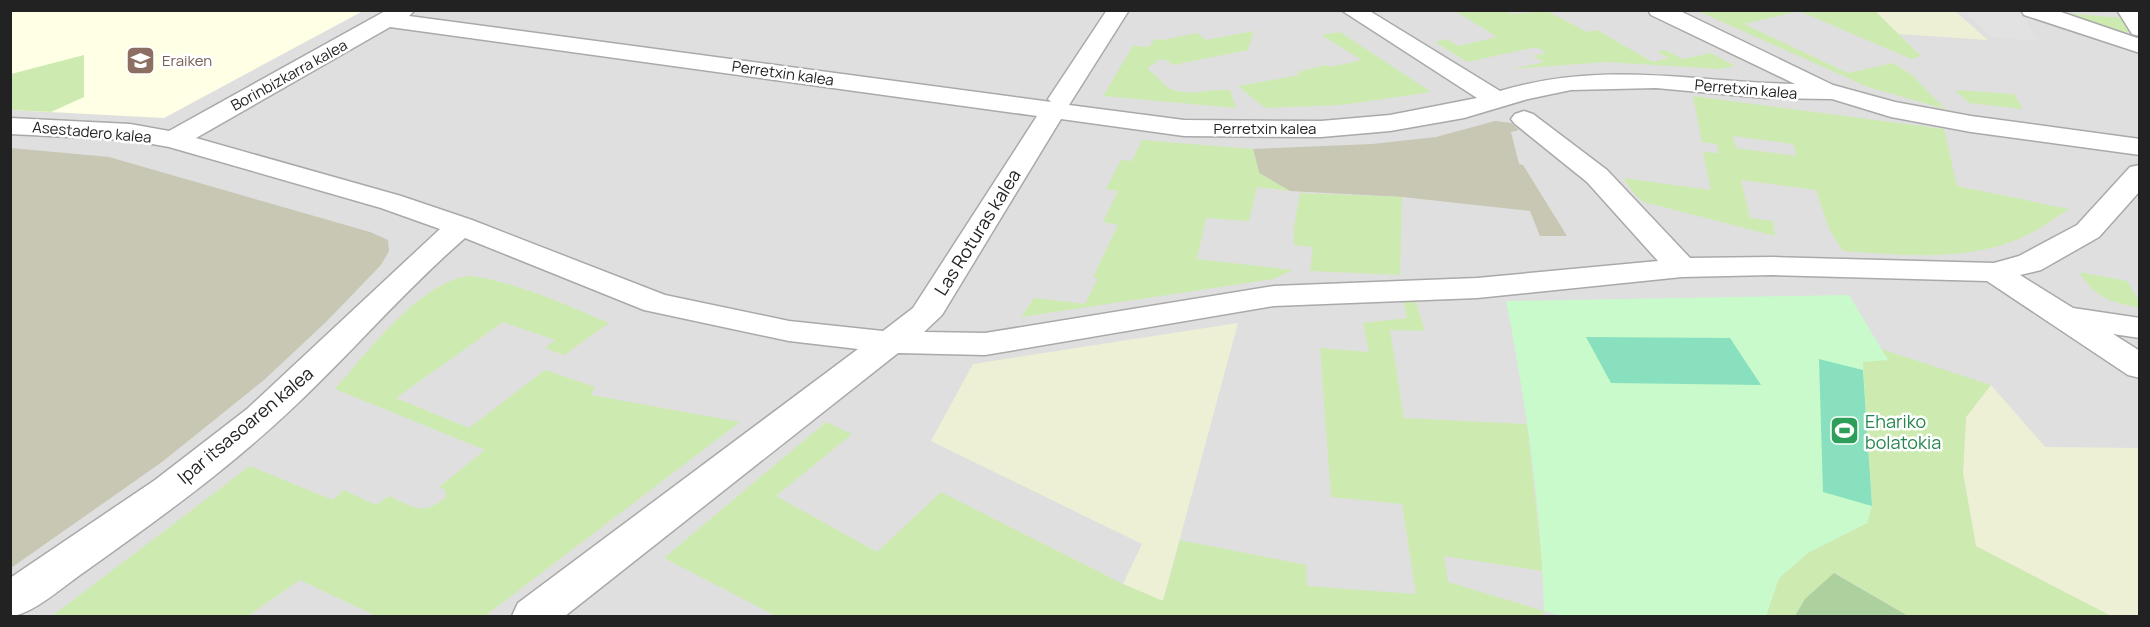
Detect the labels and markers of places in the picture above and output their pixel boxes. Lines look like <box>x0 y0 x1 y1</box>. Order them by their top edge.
school or university icon: Eraiken <box>125 44 157 76</box>
place label: Eraiken <box>162 50 212 71</box>
place label: Ehariko bolatokia <box>1865 409 1941 454</box>
sports icon: Ehariko bolatokia <box>1828 415 1860 447</box>

